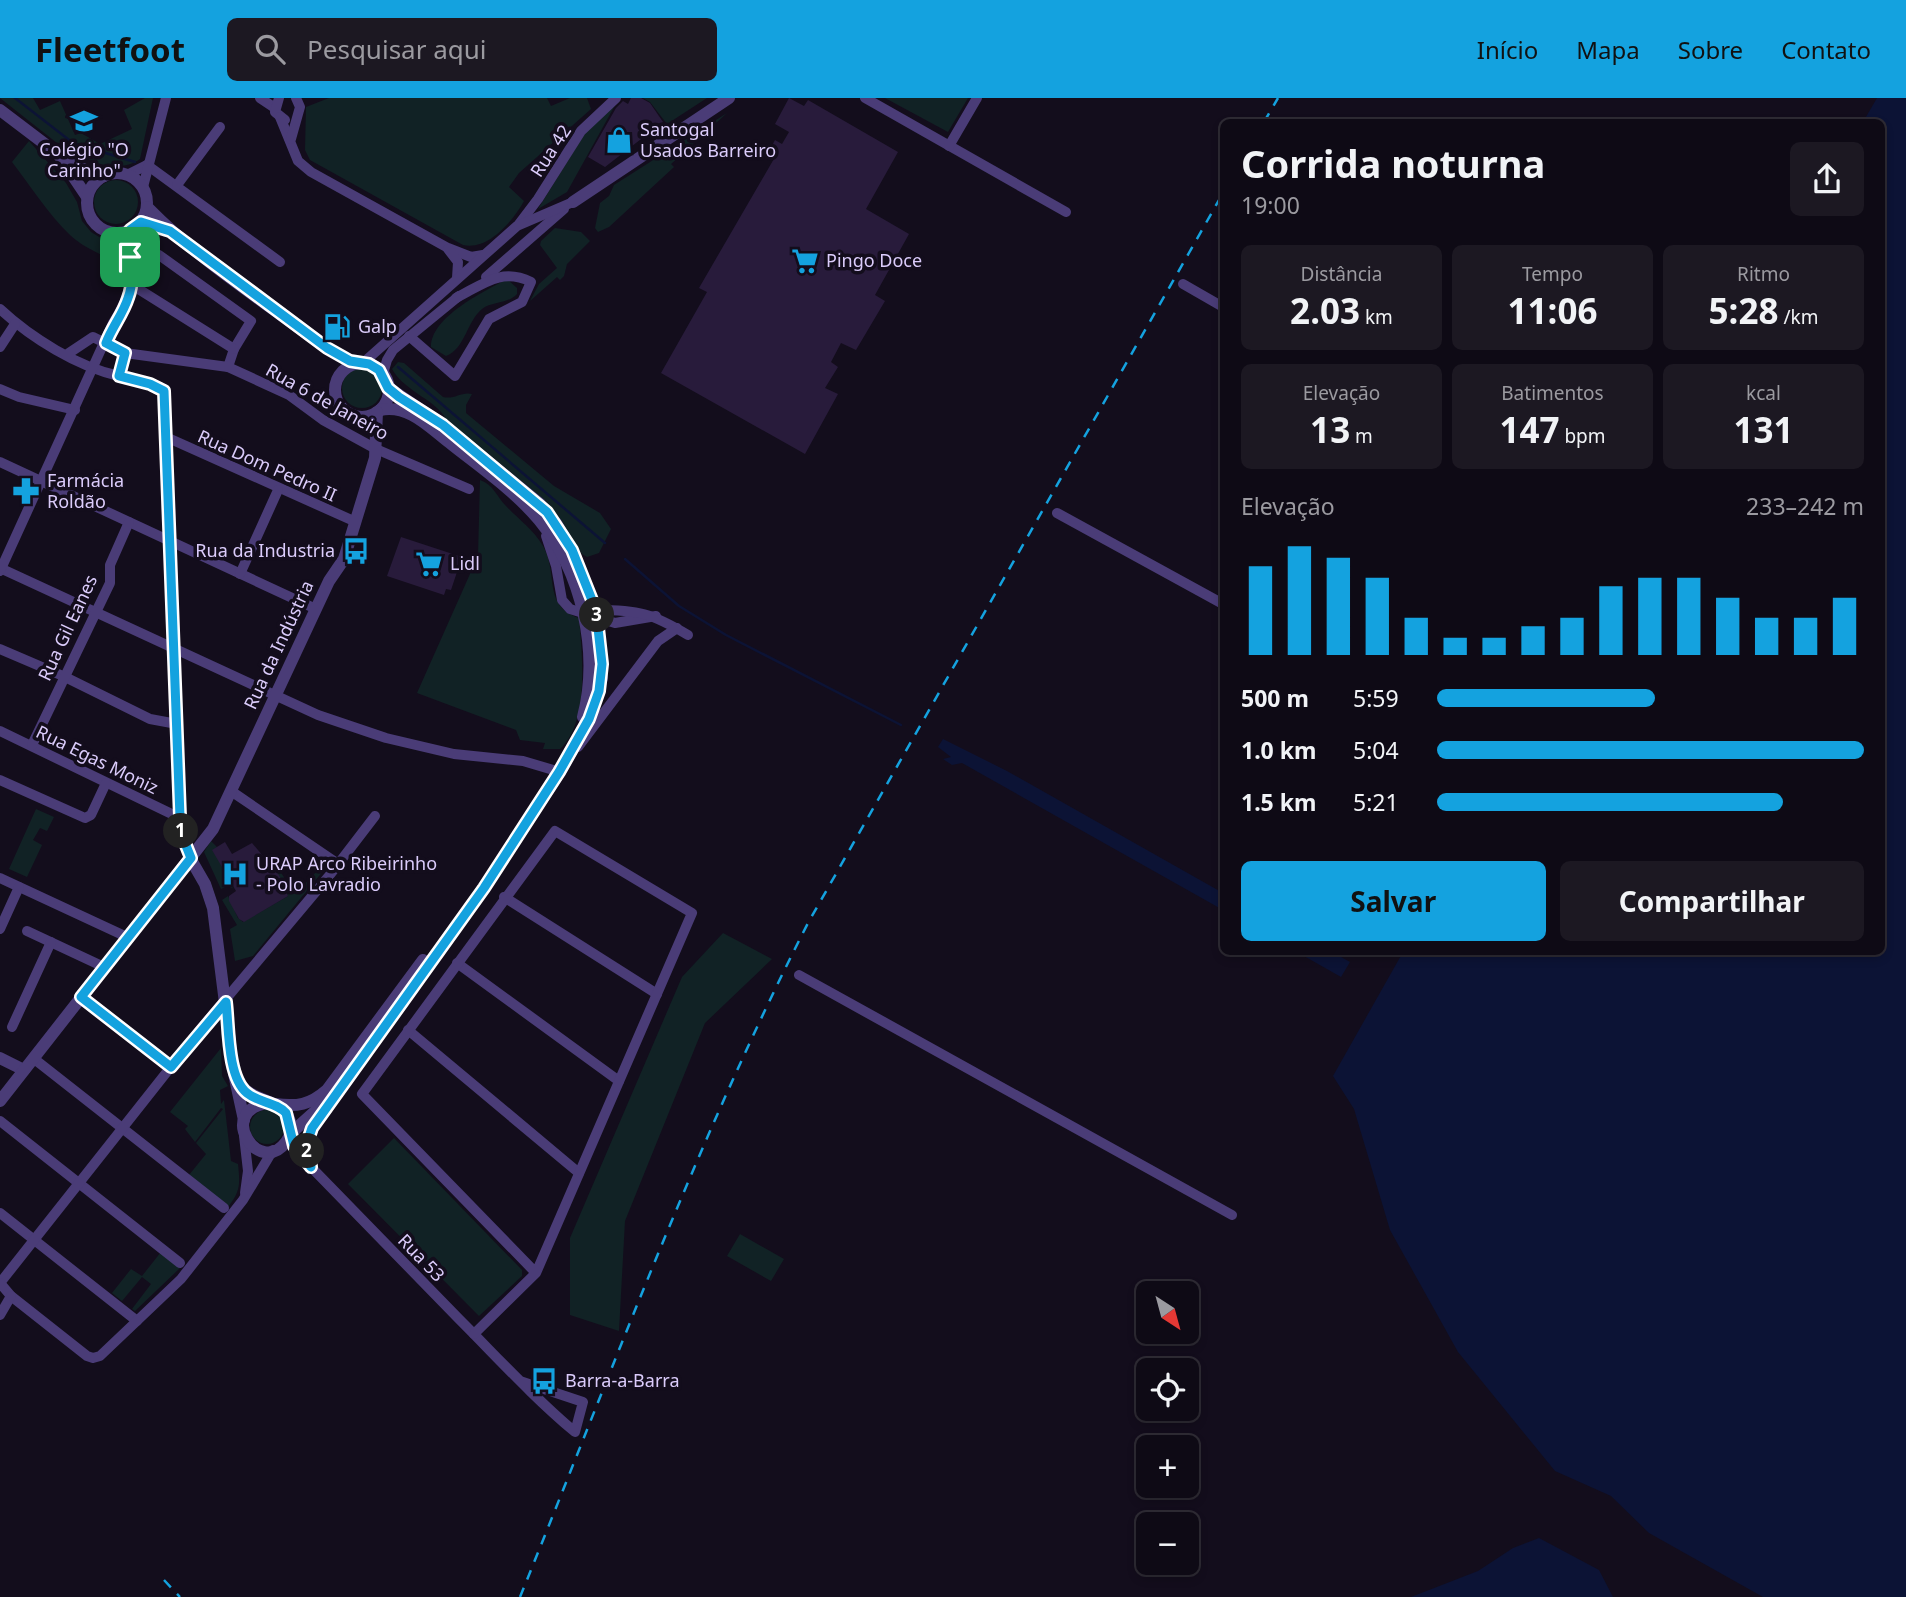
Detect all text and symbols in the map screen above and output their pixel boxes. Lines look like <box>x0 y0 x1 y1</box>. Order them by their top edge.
search box <box>227 18 717 81</box>
text: Fleetfoot <box>35 27 185 72</box>
icon: search <box>251 30 289 68</box>
text: Pesquisar aqui <box>307 31 487 67</box>
text: Início <box>1477 33 1538 66</box>
text: Mapa <box>1576 33 1640 66</box>
text: Sobre <box>1678 33 1743 66</box>
text: Contato <box>1781 33 1871 66</box>
school or university icon: Colégio "O Carinho" <box>69 106 99 136</box>
place label: Santogal Usados Barreiro <box>640 117 776 162</box>
street label: Rua 42 <box>524 120 576 181</box>
shop icon: Santogal Usados Barreiro <box>604 125 634 155</box>
place label: Colégio "O Carinho" <box>39 137 129 182</box>
text: Corrida noturna <box>1241 137 1545 189</box>
button: share <box>1790 142 1864 216</box>
text: 19:00 <box>1241 189 1300 221</box>
pin <box>100 227 160 287</box>
icon: arrive <box>111 238 149 276</box>
supermarket icon: Pingo Doce <box>790 246 820 276</box>
place label: Pingo Doce <box>826 248 922 272</box>
text: Distância <box>1301 261 1382 287</box>
text: Tempo <box>1522 261 1583 287</box>
text: Ritmo <box>1737 261 1790 287</box>
text: 2.03 <box>1290 287 1360 334</box>
text: 11:06 <box>1508 287 1597 334</box>
text: 5:28 <box>1709 287 1778 334</box>
text: km <box>1360 304 1393 330</box>
text: /km <box>1778 304 1818 330</box>
fuel station icon: Galp <box>322 312 352 342</box>
place label: Galp <box>358 314 397 338</box>
street label: Rua 6 de Janeiro <box>262 357 393 445</box>
text: Elevação <box>1303 380 1380 406</box>
text: Batimentos <box>1501 380 1604 406</box>
text: kcal <box>1746 380 1781 406</box>
text: 13 <box>1310 406 1350 453</box>
text: 147 <box>1499 406 1559 453</box>
text: 131 <box>1733 406 1794 453</box>
text: m <box>1350 423 1373 449</box>
text: bpm <box>1559 423 1606 449</box>
street label: Rua Dom Pedro II <box>194 424 341 506</box>
place label: Farmácia Roldão <box>47 468 124 513</box>
pharmacy icon: Farmácia Roldão <box>11 476 41 506</box>
text: Elevação <box>1241 490 1335 522</box>
text: 233–242 m <box>1746 490 1864 522</box>
bus stop icon: Rua da Industria <box>341 536 371 566</box>
place label: Rua da Industria <box>195 538 335 562</box>
supermarket icon: Lidl <box>414 549 444 579</box>
place label: Lidl <box>450 551 480 575</box>
street label: Rua Gil Eanes <box>32 571 102 684</box>
street label: Rua da Indústria <box>238 576 318 713</box>
pin: 3 <box>580 598 614 632</box>
text: 3 <box>591 601 602 627</box>
text: 500 m <box>1241 682 1309 714</box>
text: 5:59 <box>1353 682 1399 714</box>
street label: Rua Egas Moniz <box>32 719 162 799</box>
text: 1.0 km <box>1241 734 1316 766</box>
text: 5:04 <box>1353 734 1399 766</box>
text: 1.5 km <box>1241 786 1316 818</box>
text: 5:21 <box>1353 786 1399 818</box>
pin: 1 <box>164 814 198 848</box>
text: 1 <box>175 817 186 843</box>
place label: URAP Arco Ribeirinho - Polo Lavradio <box>256 851 437 896</box>
hospital icon: URAP Arco Ribeirinho - Polo Lavradio <box>220 859 250 889</box>
button: Salvar <box>1241 861 1546 941</box>
button: Compartilhar <box>1560 861 1864 941</box>
pin: 2 <box>290 1134 324 1168</box>
text: 2 <box>301 1137 312 1163</box>
street label: Rua 53 <box>393 1228 450 1286</box>
north arrow <box>1136 1281 1199 1344</box>
map controls <box>1136 1281 1199 1575</box>
button: locate <box>1136 1358 1199 1421</box>
bus stop icon: Barra-a-Barra <box>529 1366 559 1396</box>
place label: Barra-a-Barra <box>565 1368 680 1392</box>
button: + <box>1136 1435 1199 1498</box>
button: − <box>1136 1512 1199 1575</box>

